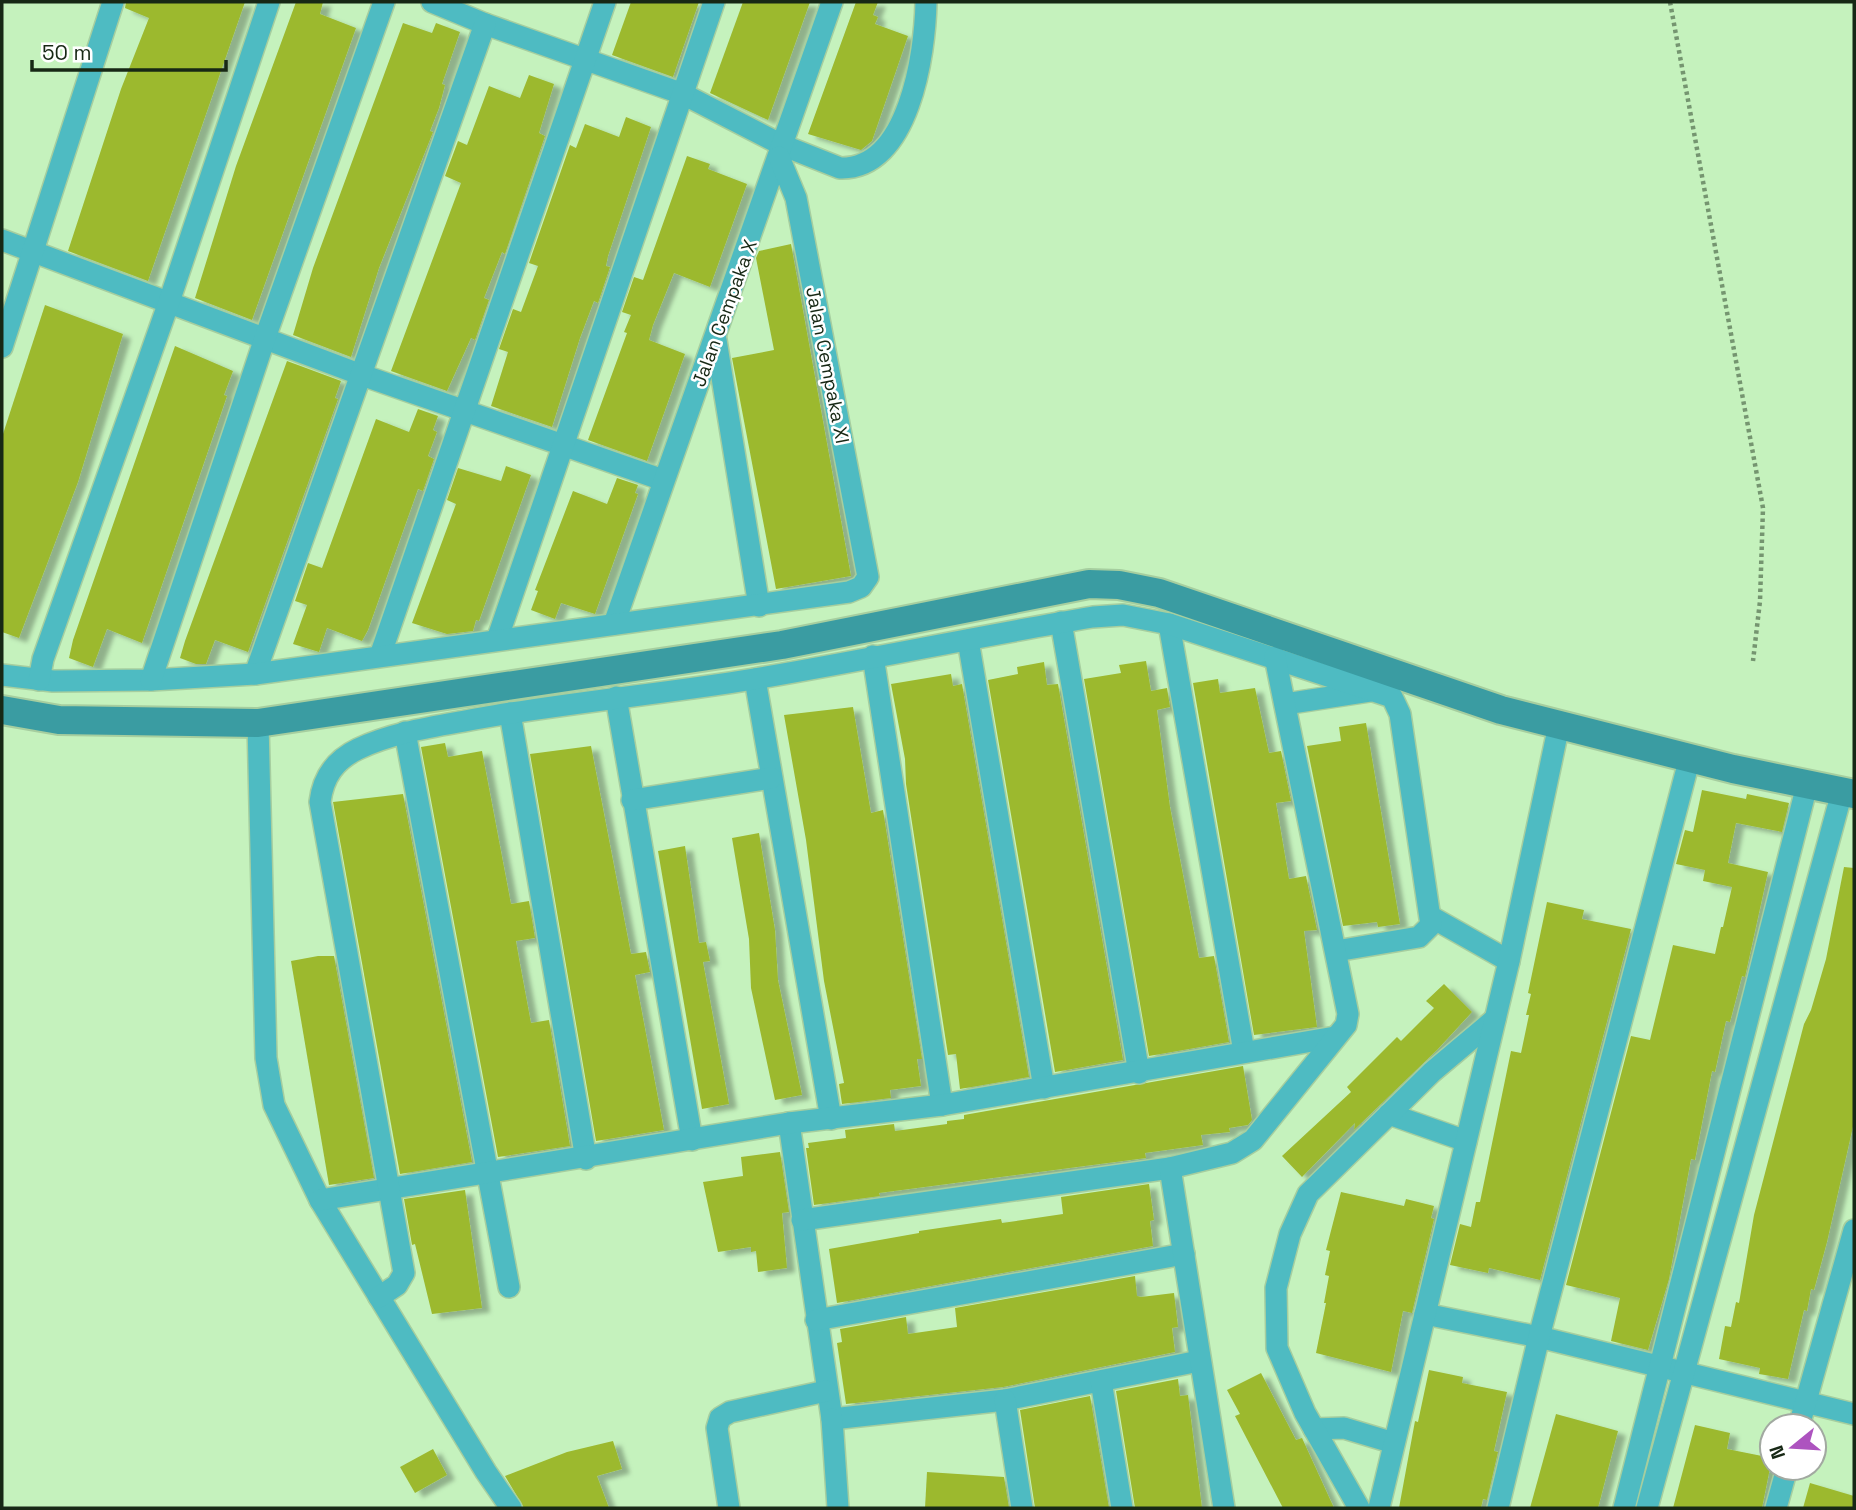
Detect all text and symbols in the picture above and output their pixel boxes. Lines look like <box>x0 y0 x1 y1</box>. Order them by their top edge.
scale bar <box>32 28 226 72</box>
text: 50 m <box>42 39 92 66</box>
street label: Jalan Cempaka X <box>686 236 763 390</box>
street label: Jalan Cempaka XI <box>800 284 855 446</box>
north arrow <box>1758 1412 1828 1482</box>
text: N <box>1763 1442 1791 1462</box>

